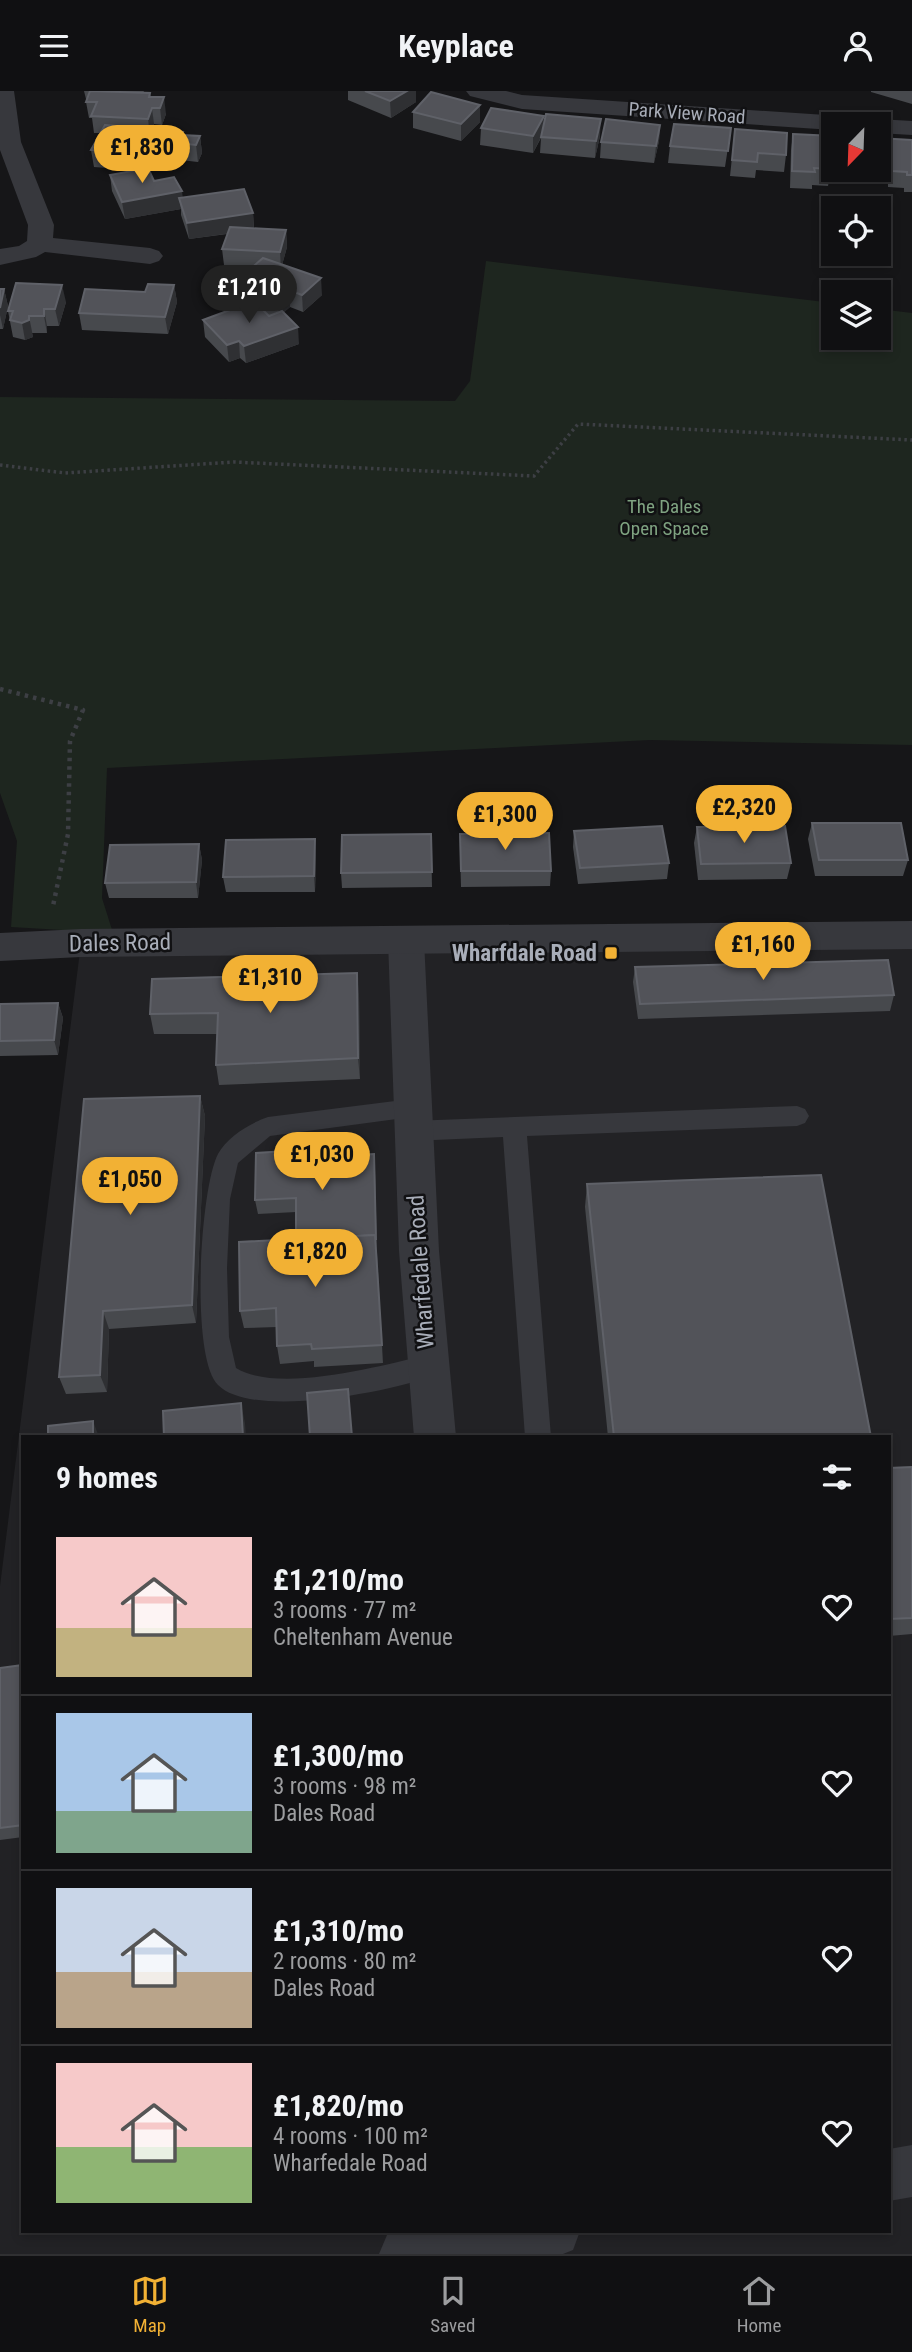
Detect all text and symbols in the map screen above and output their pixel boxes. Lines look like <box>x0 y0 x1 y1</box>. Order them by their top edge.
icon: menu <box>35 27 73 65</box>
text: Keyplace <box>398 27 514 65</box>
icon: person <box>839 27 877 65</box>
street label: Park View Road <box>628 97 746 129</box>
north arrow <box>821 112 891 182</box>
map controls <box>821 112 891 350</box>
pin: £1,830 <box>85 125 199 185</box>
text: £1,830 <box>110 134 174 161</box>
button: locate <box>821 196 891 266</box>
pin: £1,210 <box>192 265 306 325</box>
text: £1,210 <box>217 274 281 301</box>
button: layers <box>821 280 891 350</box>
park label: The Dales Open Space <box>619 495 709 540</box>
pin: £2,320 <box>687 785 801 845</box>
pin: £1,300 <box>448 793 562 852</box>
text: £2,320 <box>712 794 776 821</box>
text: £1,300 <box>473 801 537 828</box>
pin: £1,160 <box>706 923 820 982</box>
street label: Dales Road <box>69 929 171 957</box>
text: £1,160 <box>731 931 795 958</box>
place label: Wharfdale Road <box>452 940 597 967</box>
marker: Wharfdale Road <box>603 945 619 961</box>
pin: £1,310 <box>213 955 327 1015</box>
text: £1,310 <box>238 964 302 991</box>
pin: £1,030 <box>265 1133 379 1192</box>
text: £1,030 <box>290 1141 354 1168</box>
pin: £1,050 <box>73 1157 187 1217</box>
text: £1,050 <box>98 1166 162 1193</box>
street label: Wharfedale Road <box>402 1194 440 1350</box>
pin: £1,820 <box>258 1229 372 1289</box>
text: £1,820 <box>283 1238 347 1265</box>
icon: filters <box>818 1458 856 1496</box>
text: 9 homes <box>56 1460 158 1495</box>
text: £1,210/mo <box>273 1562 404 1597</box>
icon: home <box>112 1565 196 1649</box>
icon: heart <box>818 1588 856 1626</box>
text: 3 rooms · 77 m² <box>273 1597 416 1624</box>
text: Cheltenham Avenue <box>273 1624 453 1651</box>
text: £1,300/mo <box>273 1738 404 1773</box>
icon: home <box>112 1741 196 1825</box>
icon: heart <box>818 1764 856 1802</box>
text: 3 rooms · 98 m² <box>273 1773 416 1800</box>
text: Dales Road <box>273 1800 375 1827</box>
text: £1,310/mo <box>273 1913 404 1948</box>
icon: home <box>112 1916 196 2000</box>
icon: heart <box>818 1939 856 1977</box>
text: 2 rooms · 80 m² <box>273 1948 416 1975</box>
text: Dales Road <box>273 1975 375 2002</box>
text: £1,820/mo <box>273 2088 404 2123</box>
icon: home <box>112 2091 196 2175</box>
icon: heart <box>818 2114 856 2152</box>
text: 4 rooms · 100 m² <box>273 2123 428 2150</box>
text: Wharfedale Road <box>273 2150 428 2177</box>
tab: Map <box>131 2272 169 2337</box>
tab: Saved <box>430 2272 475 2337</box>
tab: Home <box>737 2272 781 2337</box>

